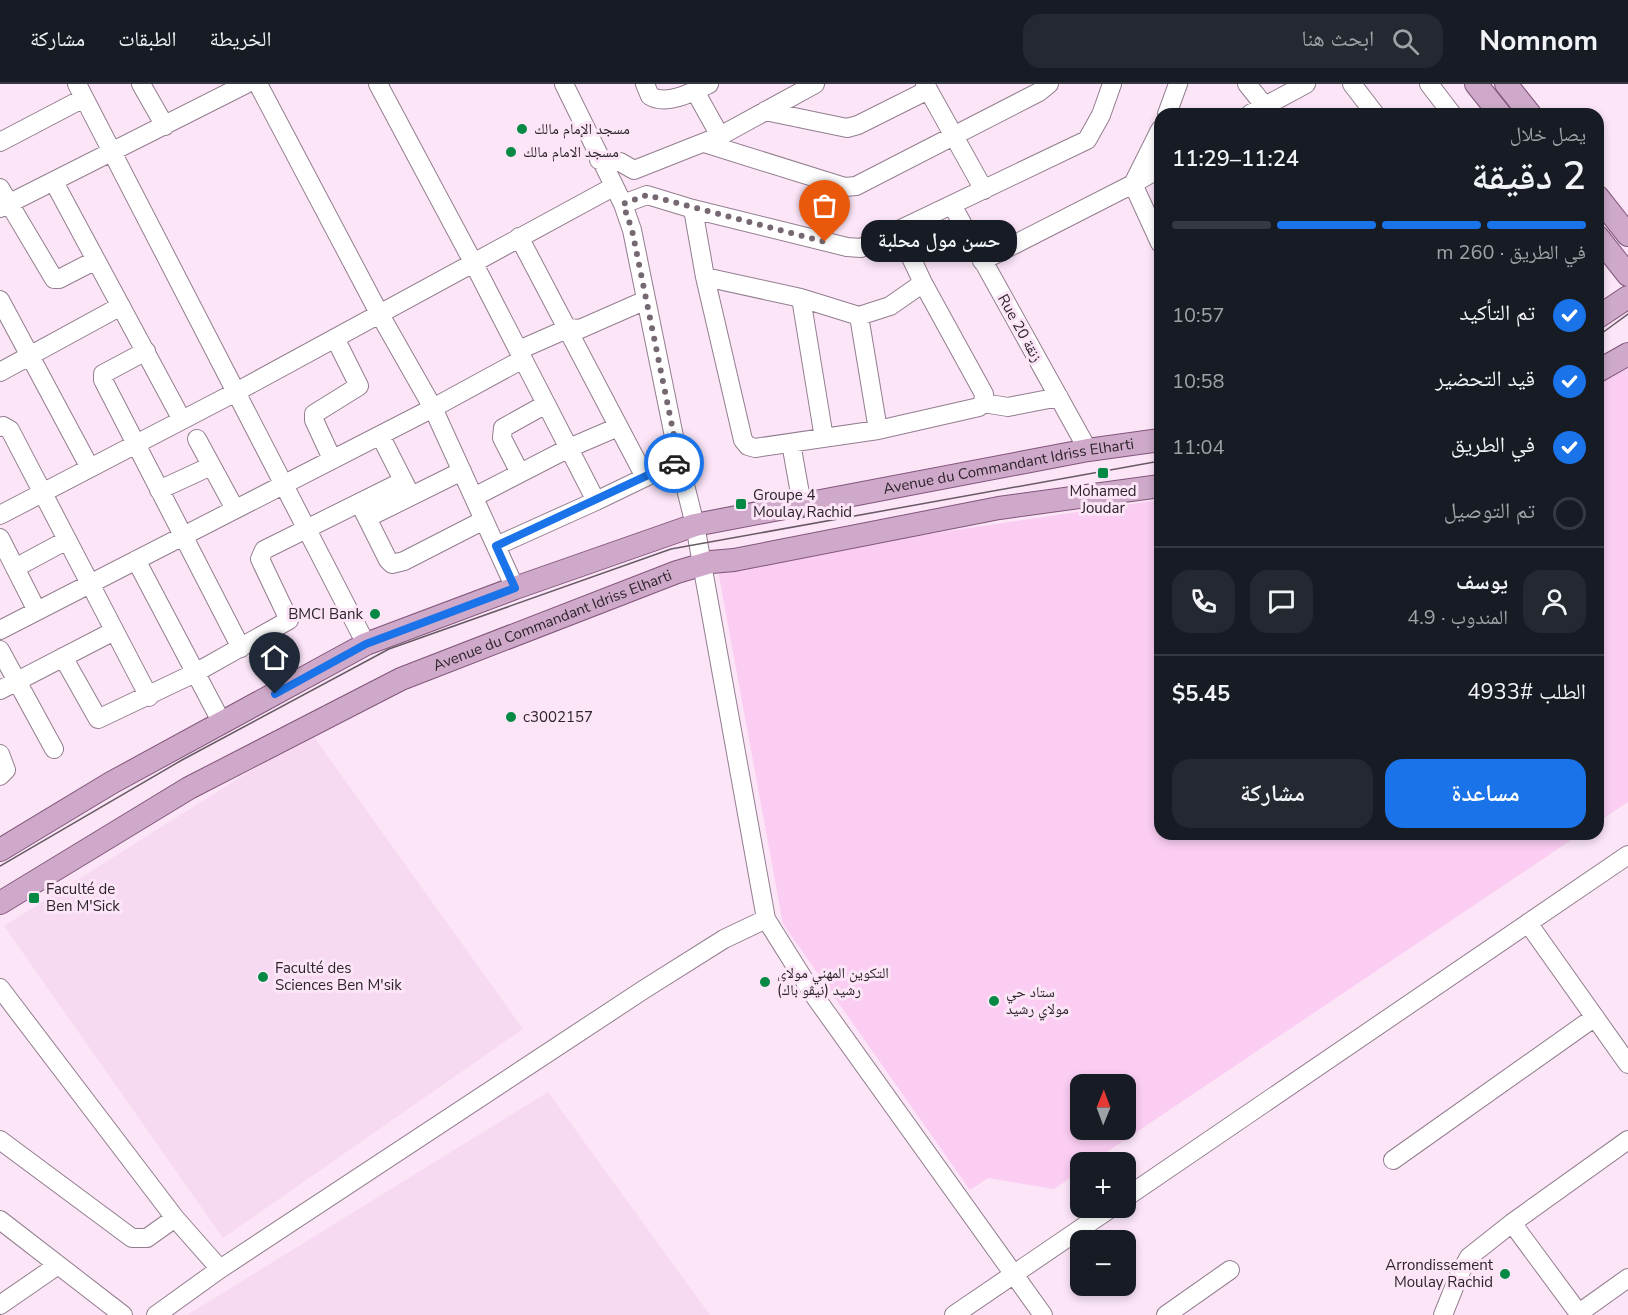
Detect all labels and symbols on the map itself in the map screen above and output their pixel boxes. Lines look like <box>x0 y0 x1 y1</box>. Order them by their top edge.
place label: مسجد الإمام مالك <box>534 119 630 139</box>
marker: مسجد الإمام مالك <box>515 122 529 136</box>
place label: مسجد الامام مالك <box>523 142 619 162</box>
marker: مسجد الامام مالك <box>504 145 518 159</box>
pin <box>799 180 850 242</box>
callout: حسن مول محلبة <box>861 221 1017 263</box>
street label: Rue 20 زنقة <box>993 291 1047 366</box>
courier <box>644 433 704 493</box>
street label: Avenue du Commandant Idriss Elharti <box>882 434 1135 499</box>
marker: Mohamed Joudar <box>1096 466 1110 480</box>
place label: Mohamed Joudar <box>1069 481 1137 518</box>
place label: Groupe 4 Moulay Rachid <box>753 485 852 522</box>
marker: Groupe 4 Moulay Rachid <box>734 497 748 511</box>
street label: Avenue du Commandant Idriss Elharti <box>430 565 675 676</box>
place label: BMCI Bank <box>288 604 363 624</box>
marker: BMCI Bank <box>368 607 382 621</box>
pin <box>249 632 300 694</box>
place label: c3002157 <box>523 707 593 727</box>
marker: c3002157 <box>504 710 518 724</box>
place label: Faculté de Ben M'Sick <box>46 879 120 916</box>
marker: Faculté de Ben M'Sick <box>27 891 41 905</box>
place label: Faculté des Sciences Ben M'sik <box>275 958 402 995</box>
place label: التكوين المهني مولاي رشيد (نيڤو باك) <box>777 963 889 1000</box>
marker: Faculté des Sciences Ben M'sik <box>256 970 270 984</box>
marker: التكوين المهني مولاي رشيد (نيڤو باك) <box>758 975 772 989</box>
place label: ستاد حي مولاي رشيد <box>1006 982 1069 1021</box>
marker: ستاد حي مولاي رشيد <box>987 994 1001 1008</box>
north arrow <box>1070 1074 1136 1140</box>
place label: Arrondissement Moulay Rachid <box>1385 1255 1494 1292</box>
marker: Arrondissement Moulay Rachid <box>1498 1267 1512 1281</box>

